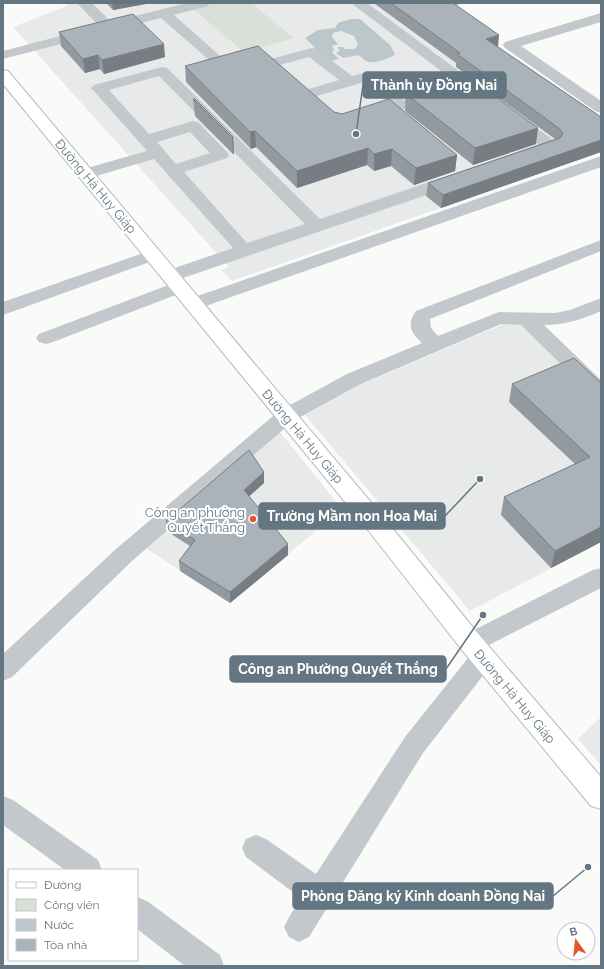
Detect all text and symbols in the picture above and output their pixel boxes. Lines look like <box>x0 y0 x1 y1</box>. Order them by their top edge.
callout: Thành ủy Đồng Nai <box>363 72 506 98</box>
text: Thành ủy Đồng Nai <box>371 77 497 93</box>
street label: Đường Hà Huy Giáp <box>52 136 139 236</box>
street label: Đường Hà Huy Giáp <box>259 386 346 486</box>
callout: Trường Mầm non Hoa Mai <box>259 503 445 529</box>
place label: Công an phường Quyết Thắng <box>145 505 245 535</box>
text: Trường Mầm non Hoa Mai <box>267 508 437 524</box>
marker: Công an phường Quyết Thắng <box>248 514 258 524</box>
street label: Đường Hà Huy Giáp <box>471 646 558 746</box>
callout: Công an Phường Quyết Thắng <box>230 656 446 682</box>
text: Công an Phường Quyết Thắng <box>238 661 438 677</box>
legend <box>8 869 138 961</box>
text: Đường <box>44 878 81 892</box>
callout: Phòng Đăng ký Kinh doanh Đồng Nai <box>293 883 553 909</box>
text: Phòng Đăng ký Kinh doanh Đồng Nai <box>301 888 545 904</box>
text: Công viên <box>44 898 100 912</box>
text: Nước <box>44 918 75 932</box>
north arrow <box>556 921 596 961</box>
text: B <box>568 924 579 939</box>
text: Tòa nhà <box>44 938 87 952</box>

